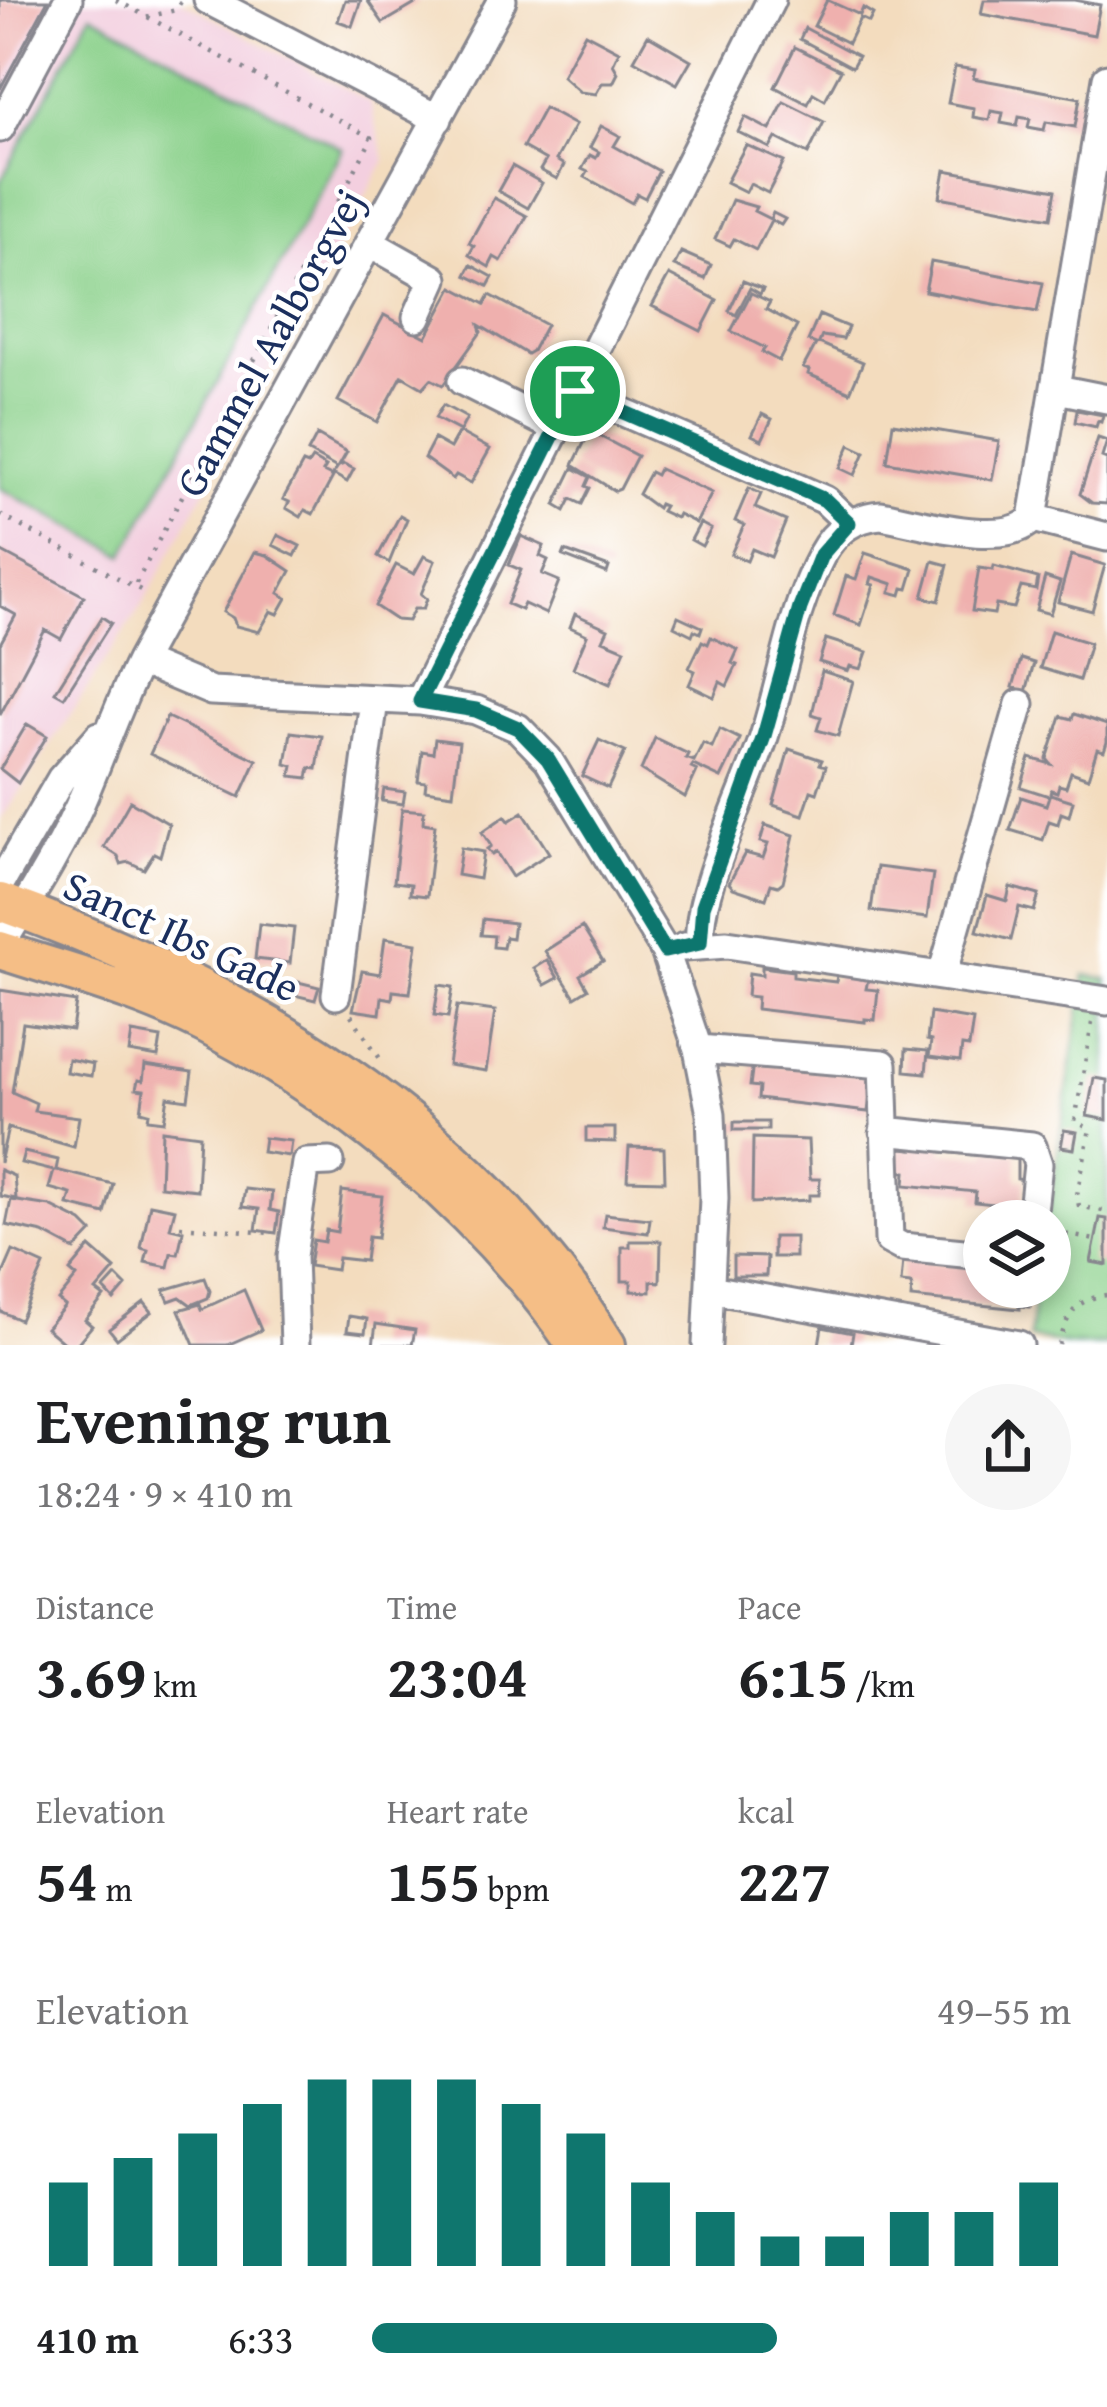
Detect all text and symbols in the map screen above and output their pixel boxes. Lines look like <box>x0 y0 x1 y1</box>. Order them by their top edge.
street label: Gammel Aalborgvej <box>159 177 379 507</box>
pin <box>524 340 626 442</box>
icon: arrive <box>542 358 608 424</box>
street label: Sanct Ibs Gade <box>54 854 310 1016</box>
map controls <box>963 1200 1071 1308</box>
button: layers <box>963 1200 1071 1308</box>
text: Evening run <box>36 1370 391 1467</box>
button: share <box>945 1384 1071 1510</box>
text: 18:24 · 9 × 410 m <box>36 1464 293 1521</box>
text: Distance <box>36 1583 154 1631</box>
text: Time <box>387 1583 457 1631</box>
text: Pace <box>738 1583 801 1631</box>
text: 3.69 <box>36 1631 146 1719</box>
text: 23:04 <box>387 1631 528 1719</box>
text: 6:15 <box>738 1631 848 1719</box>
text: km <box>146 1661 197 1709</box>
text: /km <box>848 1661 915 1709</box>
text: Elevation <box>36 1787 165 1835</box>
text: Heart rate <box>387 1787 529 1835</box>
text: kcal <box>738 1787 794 1835</box>
text: 54 <box>36 1835 98 1923</box>
text: 155 <box>387 1835 480 1923</box>
text: 227 <box>738 1835 831 1923</box>
text: m <box>98 1865 132 1913</box>
text: bpm <box>480 1865 549 1913</box>
text: Elevation <box>36 1981 189 2038</box>
text: 49–55 m <box>937 1981 1071 2038</box>
text: 410 m <box>36 2310 139 2367</box>
text: 6:33 <box>228 2310 294 2367</box>

